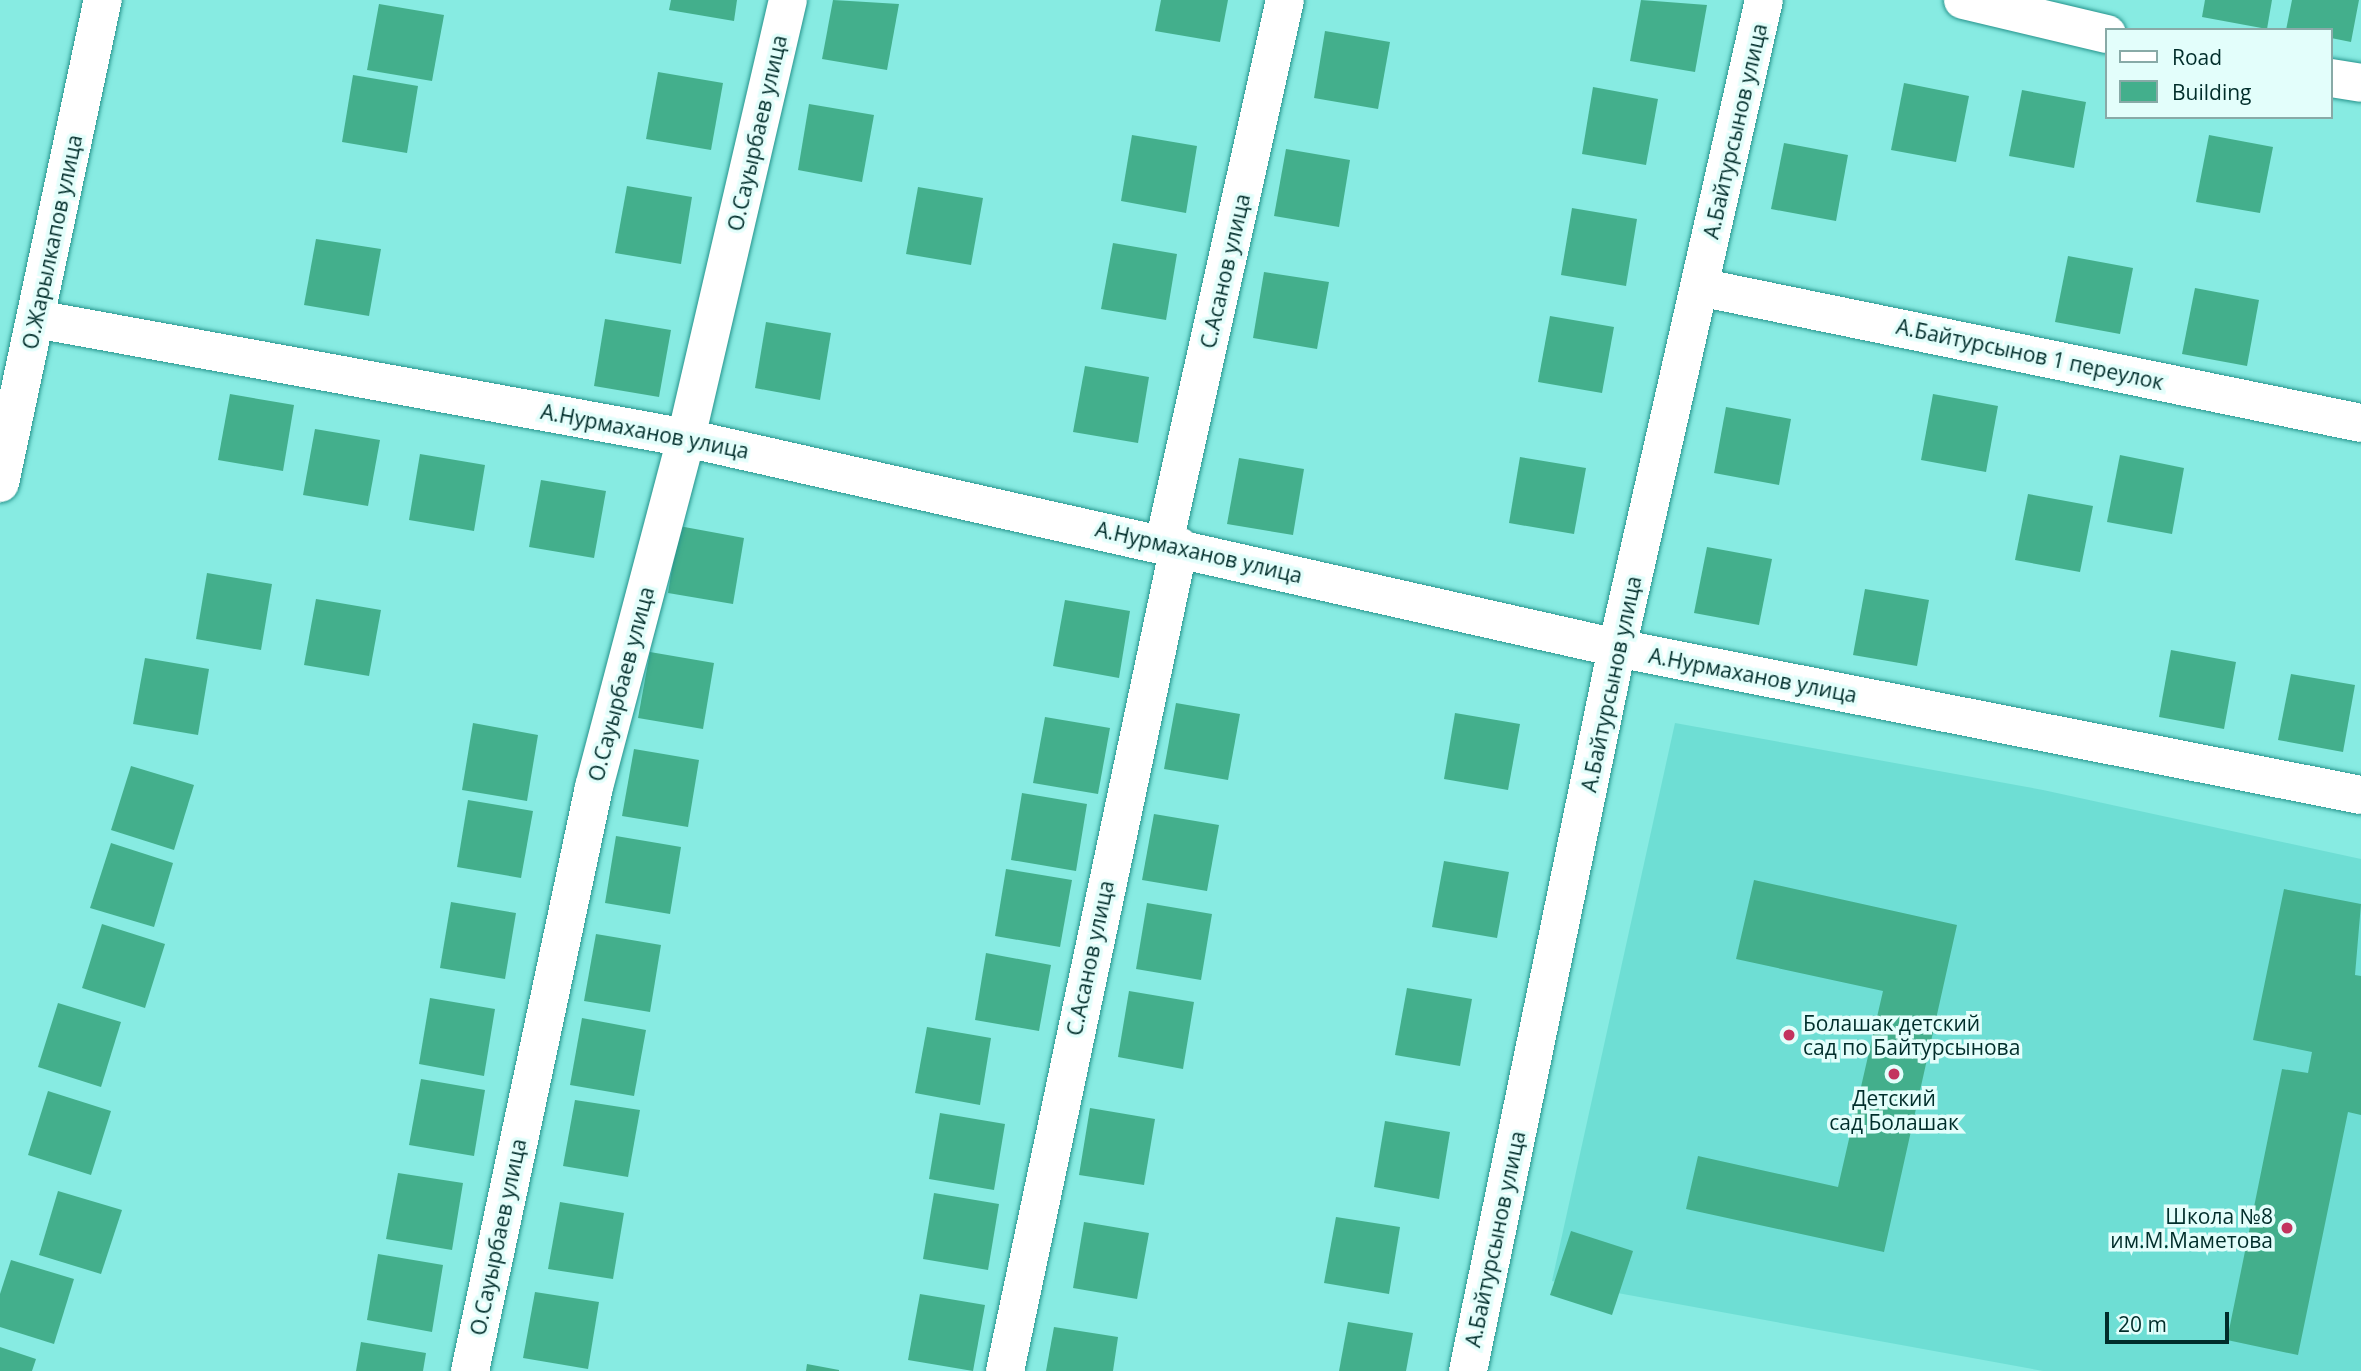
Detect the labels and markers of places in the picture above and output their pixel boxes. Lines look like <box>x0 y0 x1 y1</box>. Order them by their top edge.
place label: Болашак детский сад по Байтурсынова <box>1803 1010 2020 1060</box>
marker: Болашак детский сад по Байтурсынова <box>1781 1027 1797 1043</box>
marker: Детский сад Болашак <box>1886 1066 1902 1082</box>
place label: Детский сад Болашак <box>1829 1085 1959 1135</box>
place label: Школа №8 им.М.Маметова <box>2110 1203 2273 1253</box>
marker: Школа №8 им.М.Маметова <box>2279 1220 2295 1236</box>

